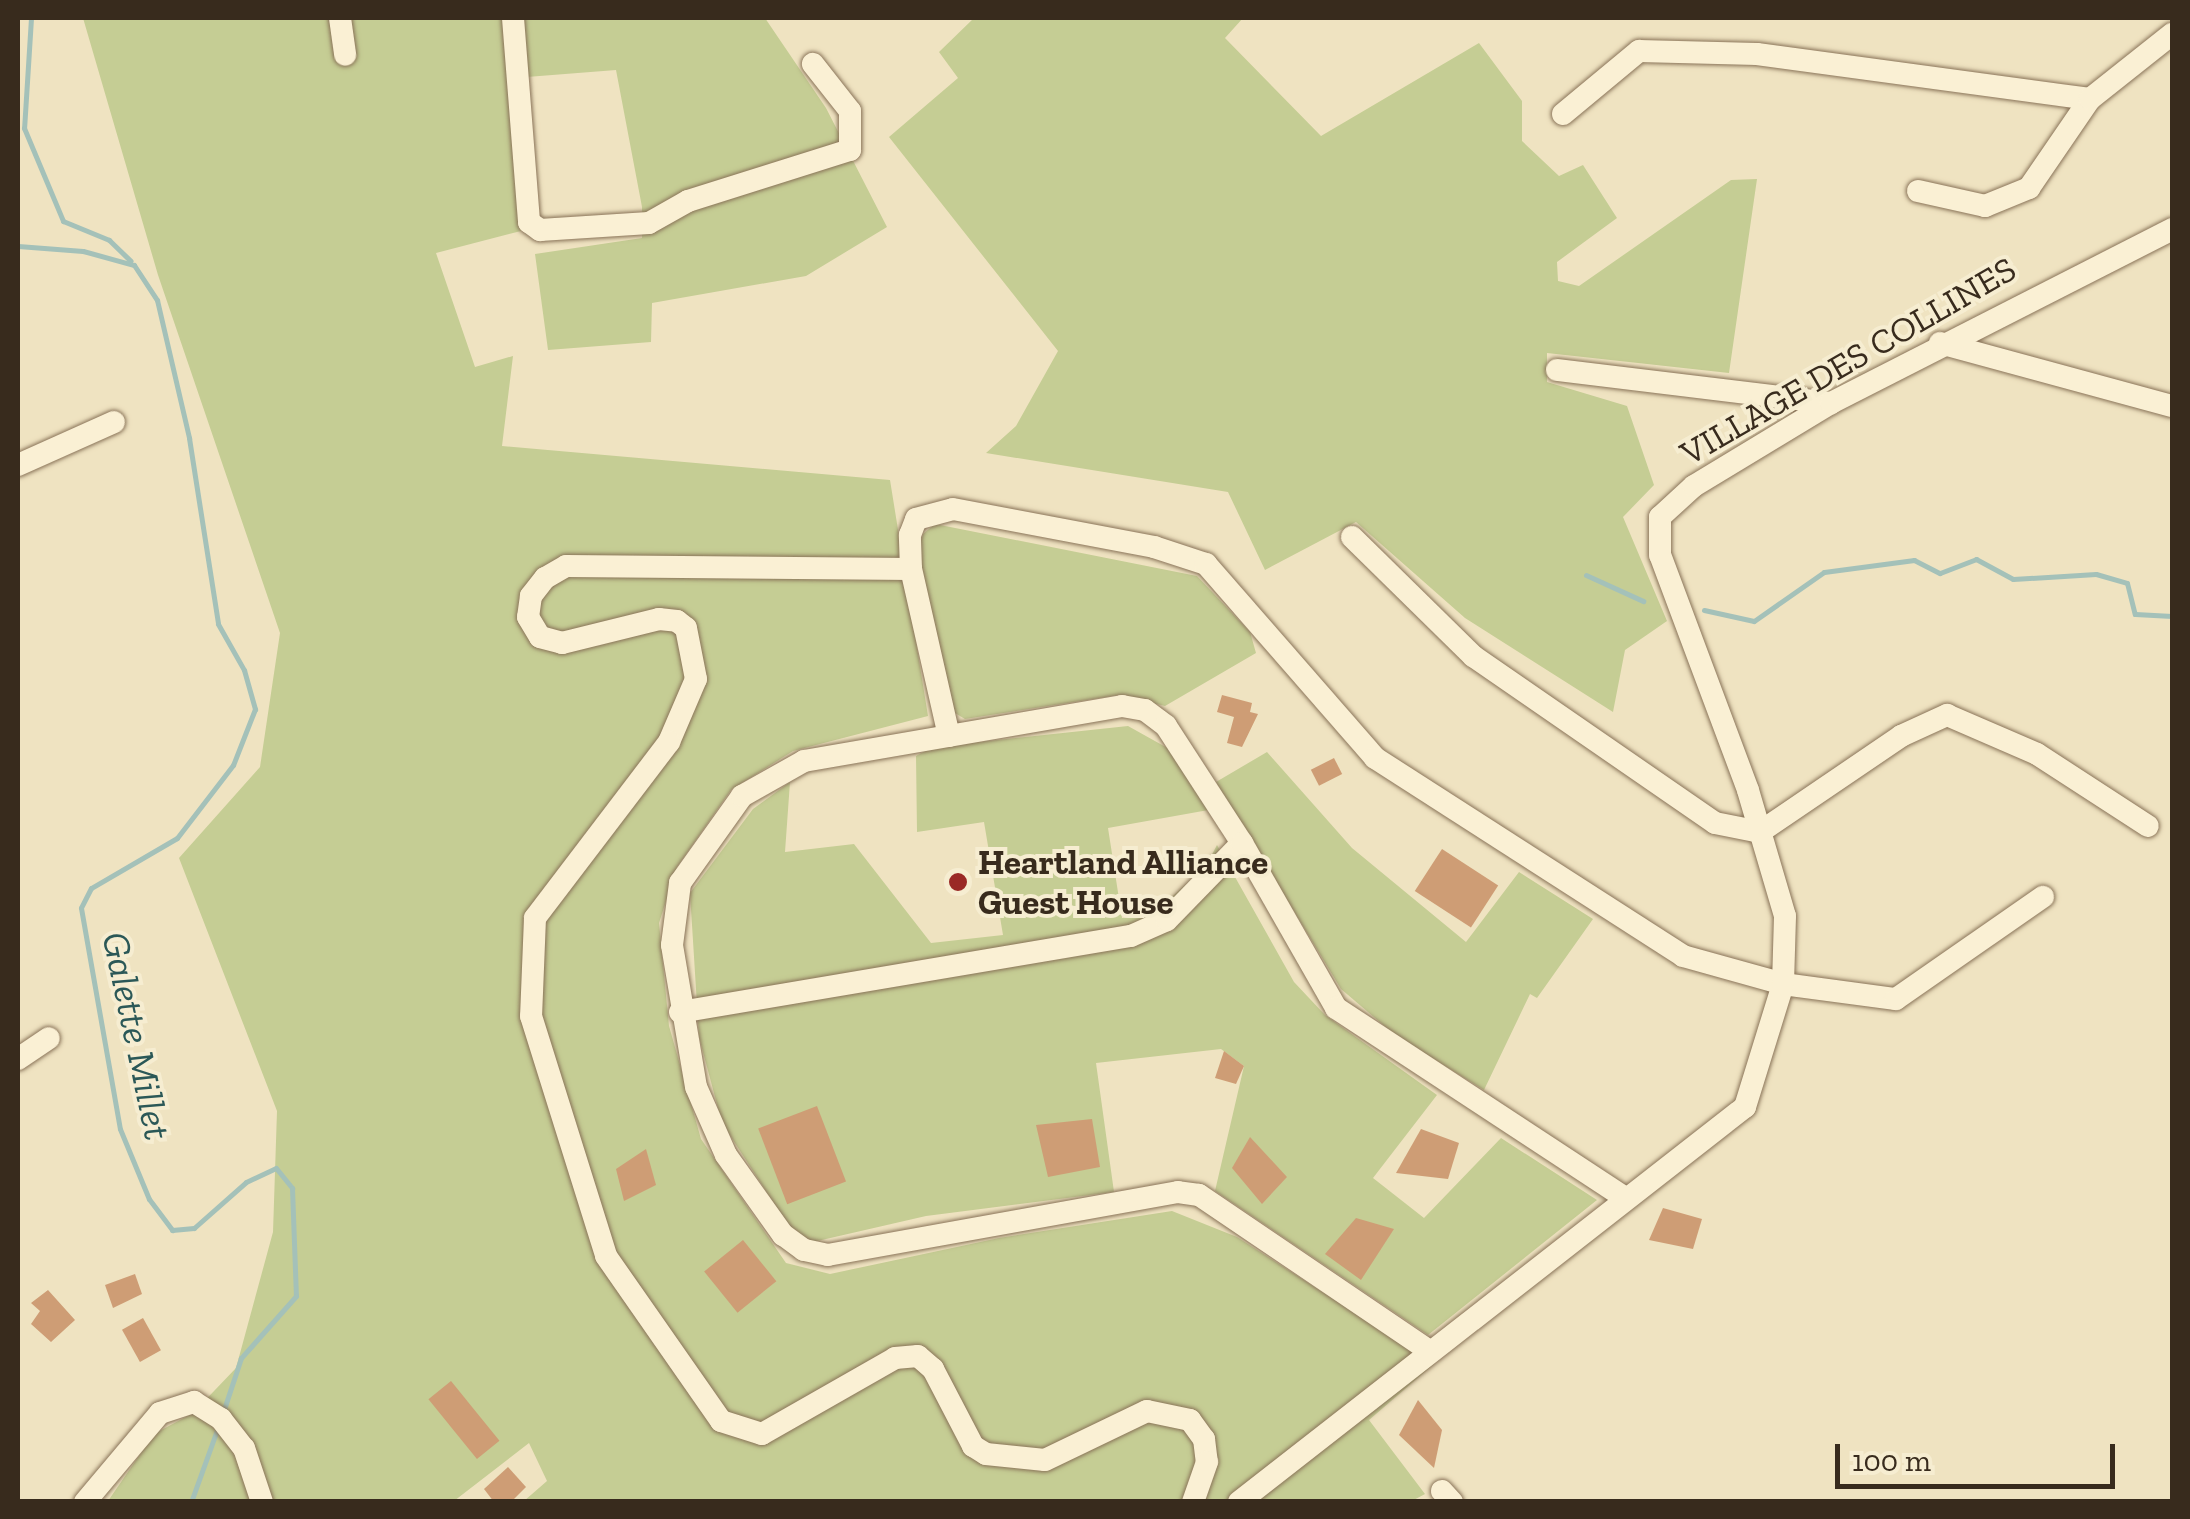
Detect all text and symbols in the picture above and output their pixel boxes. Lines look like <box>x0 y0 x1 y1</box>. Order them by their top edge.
street label: VILLAGE DES COLLINES <box>1673 248 2023 474</box>
place label: Heartland Alliance Guest House <box>978 841 1269 923</box>
marker: Heartland Alliance Guest House <box>947 871 969 893</box>
water label: Galette Millet <box>92 928 180 1144</box>
scale bar <box>1840 1424 2120 1486</box>
text: 100 m <box>1852 1443 1931 1479</box>

